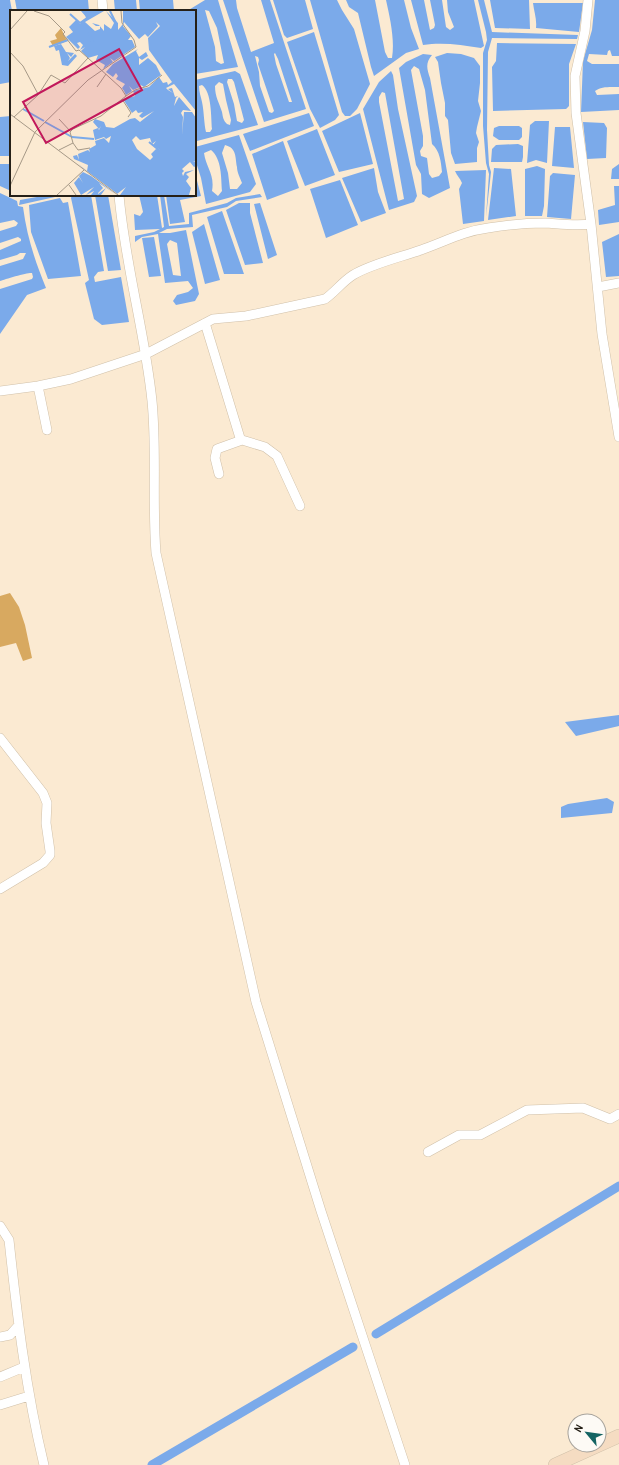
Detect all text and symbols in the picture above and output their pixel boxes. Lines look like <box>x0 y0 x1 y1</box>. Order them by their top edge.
inset map <box>10 10 196 196</box>
north arrow <box>567 1413 607 1453</box>
text: N <box>571 1422 586 1434</box>

